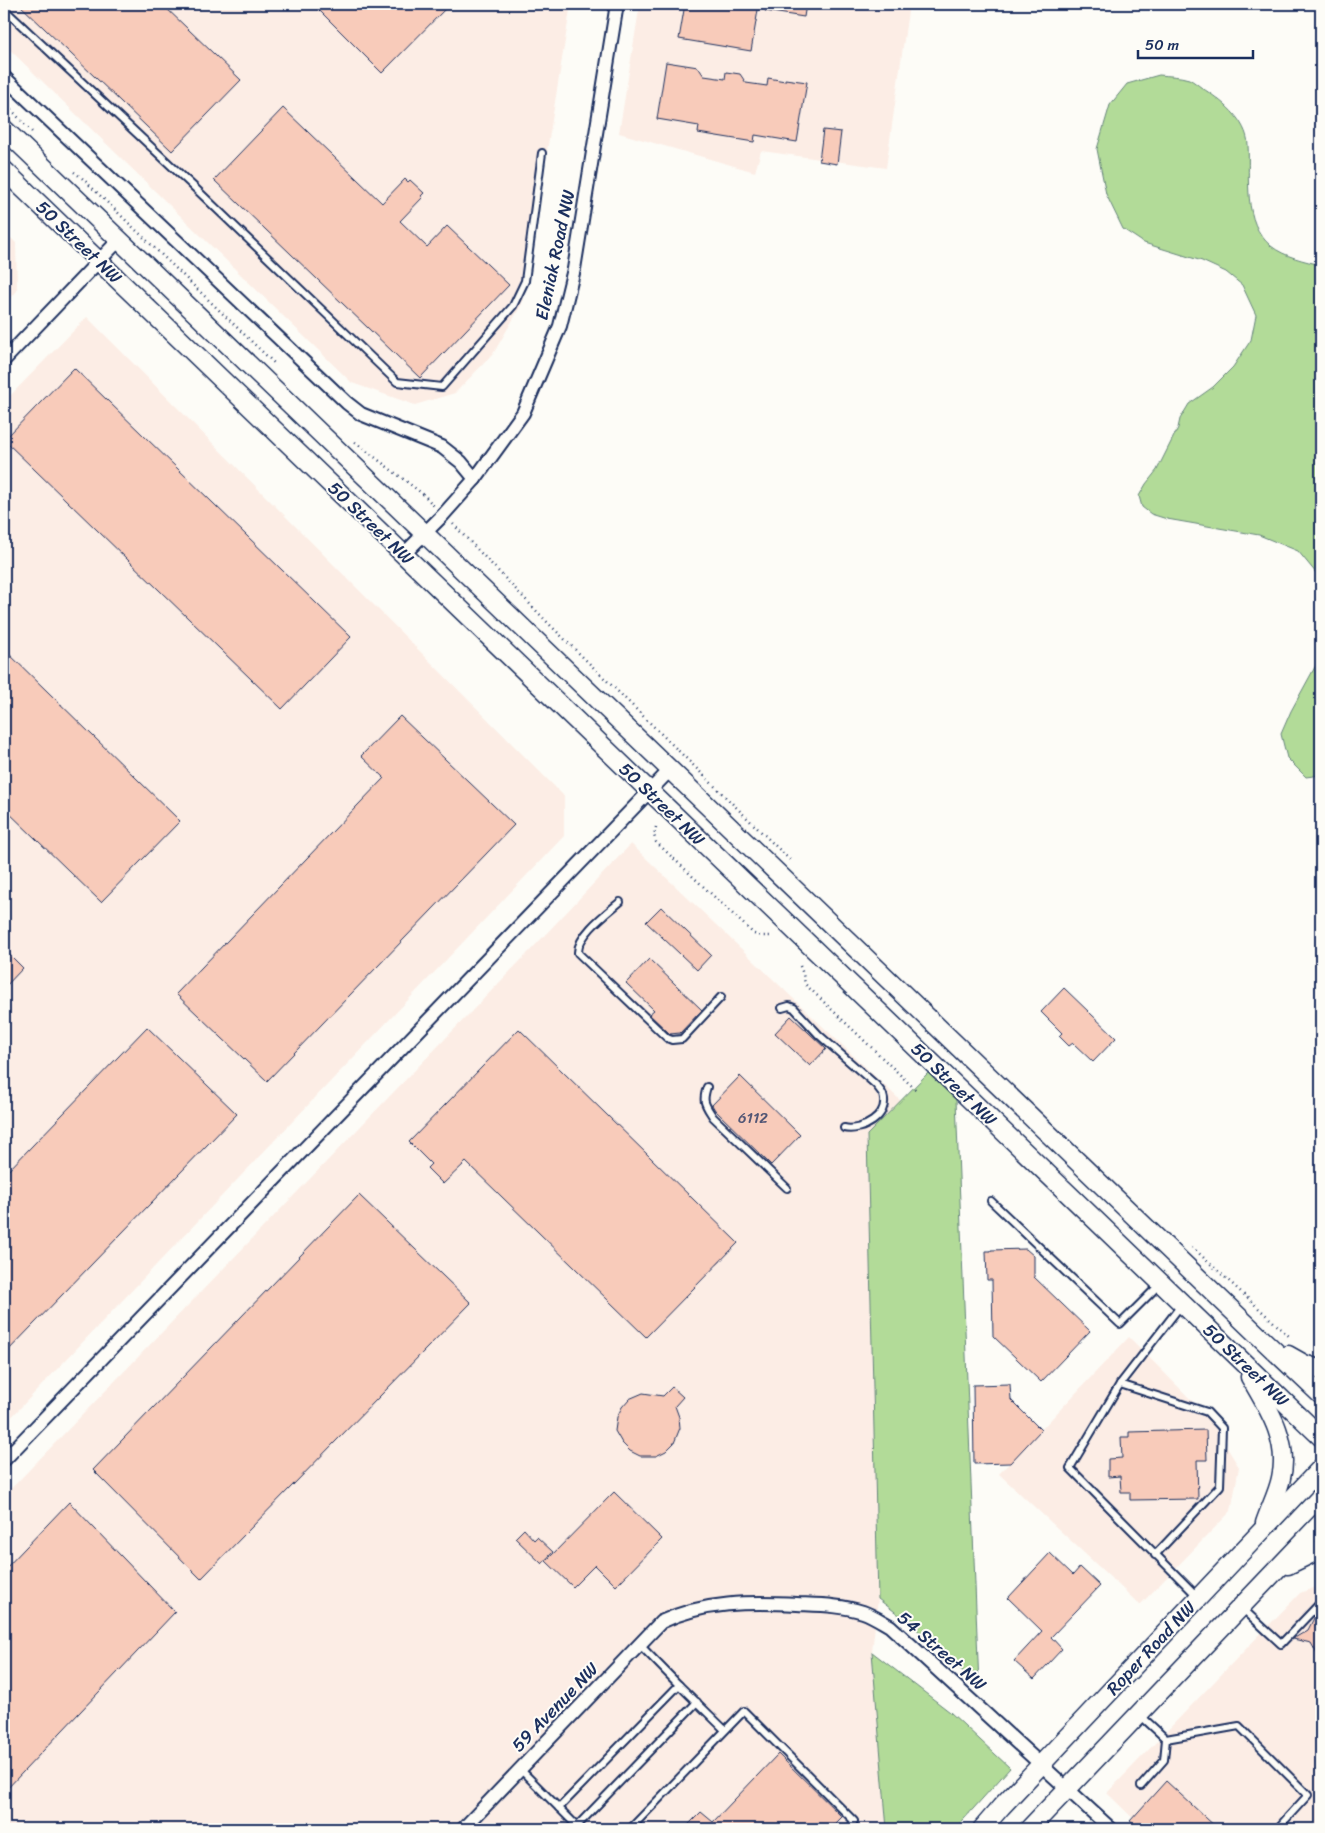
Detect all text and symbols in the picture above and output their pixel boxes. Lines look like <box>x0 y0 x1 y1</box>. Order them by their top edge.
scale bar <box>1138 28 1252 60</box>
text: 50 m <box>1145 32 1180 58</box>
street label: Eleniak Road NW <box>526 186 585 323</box>
street label: 50 Street NW <box>28 192 131 293</box>
street label: 50 Street NW <box>320 473 423 574</box>
street label: 50 Street NW <box>611 754 714 855</box>
street label: 50 Street NW <box>903 1034 1006 1135</box>
house number: 6112 <box>738 1105 768 1131</box>
street label: 50 Street NW <box>1195 1315 1298 1416</box>
street label: Roper Road NW <box>1098 1592 1205 1703</box>
street label: 54 Street NW <box>890 1603 995 1700</box>
street label: 59 Avenue NW <box>503 1654 607 1760</box>

